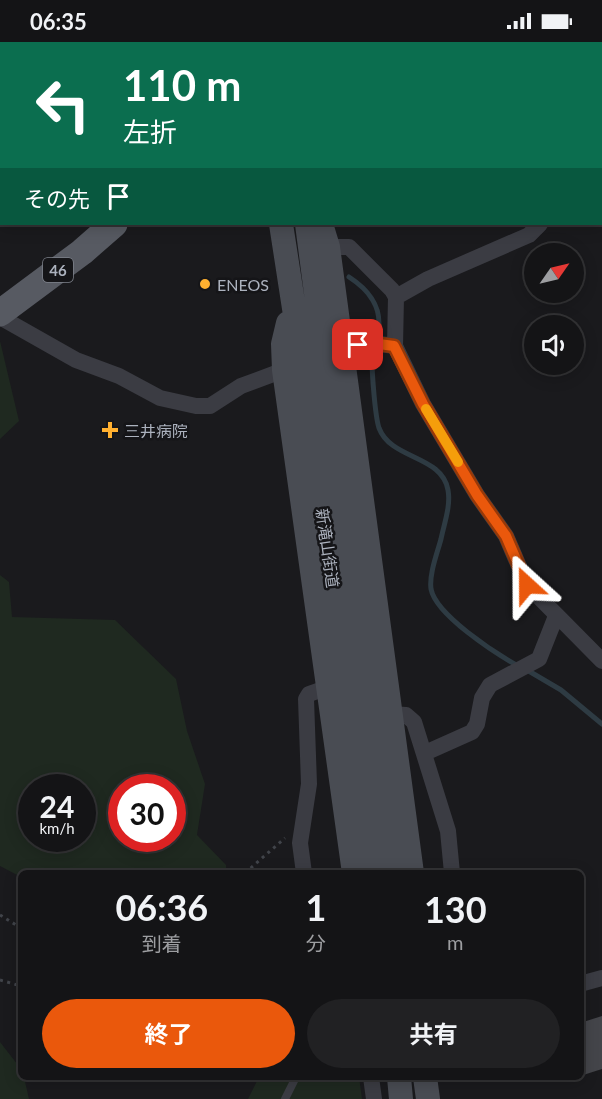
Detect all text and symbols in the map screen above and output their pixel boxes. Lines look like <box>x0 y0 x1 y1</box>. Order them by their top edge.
text: 06:35 <box>30 8 87 35</box>
text: 110 m <box>123 60 241 110</box>
icon: left <box>24 66 102 144</box>
text: 左折 <box>123 115 177 148</box>
icon: arrive <box>102 180 135 213</box>
text: その先 <box>24 185 90 212</box>
north arrow <box>524 243 584 303</box>
map controls <box>524 243 584 375</box>
road number: 46 <box>43 258 73 282</box>
place label: ENEOS <box>217 275 269 294</box>
marker: ENEOS <box>198 277 212 291</box>
button: sound <box>524 315 584 375</box>
pin <box>332 319 383 370</box>
icon: arrive <box>341 328 374 361</box>
marker: 三井病院 <box>101 421 119 439</box>
place label: 三井病院 <box>124 421 188 440</box>
street label: 新滝山街道 <box>313 507 343 589</box>
position arrow <box>495 553 559 617</box>
speed limit sign: 30 <box>108 774 186 852</box>
text: 24 <box>40 788 74 824</box>
text: km/h <box>39 819 75 837</box>
text: 06:36 <box>115 885 208 929</box>
text: 1 <box>306 885 327 929</box>
text: 130 <box>424 887 487 931</box>
text: m <box>447 930 463 954</box>
text: 到着 <box>142 931 182 955</box>
text: 分 <box>306 931 326 955</box>
button: 終了 <box>42 999 295 1068</box>
button: 共有 <box>307 999 560 1068</box>

